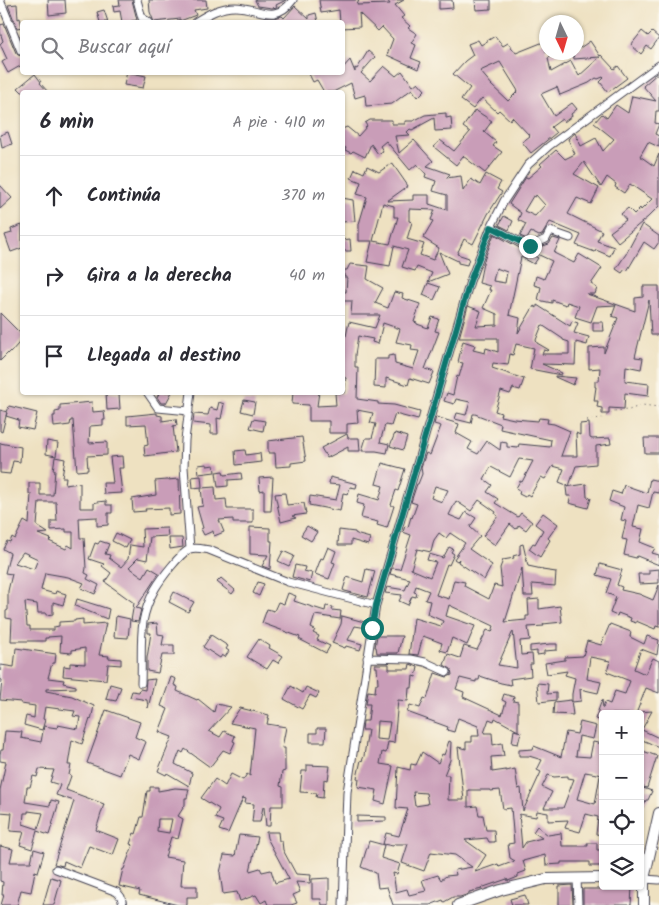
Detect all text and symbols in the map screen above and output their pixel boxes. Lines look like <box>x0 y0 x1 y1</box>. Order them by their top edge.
north arrow <box>539 15 584 60</box>
search box <box>20 20 345 75</box>
text: Buscar aquí <box>78 33 170 63</box>
icon: search <box>38 34 66 62</box>
text: 6 min <box>40 106 94 139</box>
text: A pie · 410 m <box>233 110 325 135</box>
text: Continúa <box>87 181 161 211</box>
icon: ahead <box>40 182 68 210</box>
text: 370 m <box>281 183 325 208</box>
route end <box>519 235 542 258</box>
text: Gira a la derecha <box>87 261 232 291</box>
icon: right <box>40 262 68 290</box>
text: 40 m <box>289 263 325 288</box>
text: Llegada al destino <box>87 341 241 371</box>
icon: arrive <box>40 342 68 370</box>
route start <box>361 617 384 640</box>
map controls <box>599 710 644 890</box>
button: + <box>599 710 644 755</box>
button: − <box>599 755 644 800</box>
button: locate <box>599 800 644 845</box>
button: layers <box>599 845 644 890</box>

